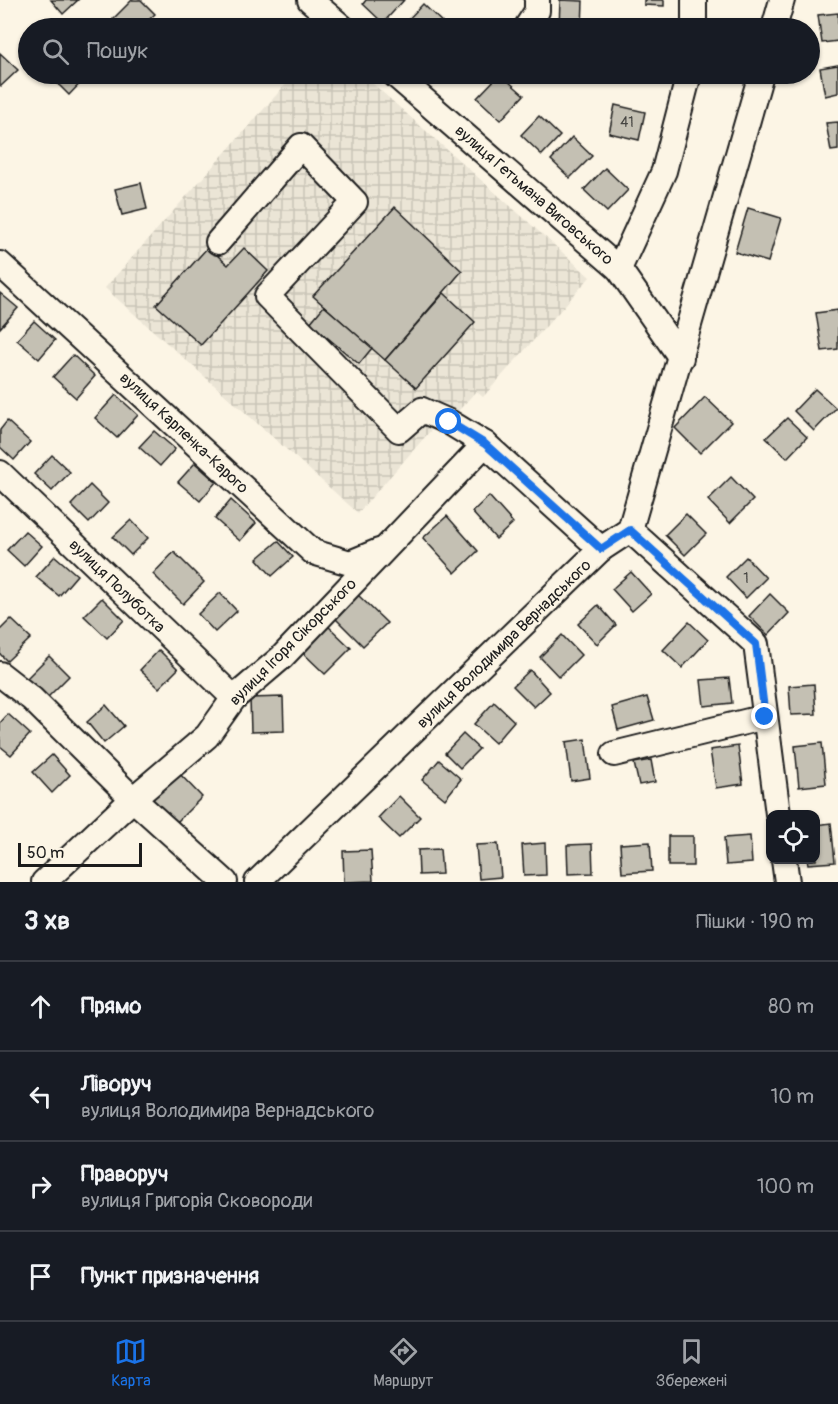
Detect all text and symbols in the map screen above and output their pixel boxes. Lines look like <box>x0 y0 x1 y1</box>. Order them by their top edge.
search box <box>18 18 820 84</box>
icon: search <box>39 35 72 68</box>
text: Пошук <box>87 37 148 65</box>
house number: 41 <box>620 114 634 131</box>
street label: вулиця Гетьмана Виговського <box>451 121 618 270</box>
street label: вулиця Карпенка-Карого <box>115 368 253 498</box>
route start <box>435 408 461 434</box>
street label: вулиця Полуботка <box>65 535 169 637</box>
street label: вулиця Володимира Вернадського <box>413 555 596 733</box>
house number: 1 <box>743 570 749 587</box>
street label: вулиця Ігоря Сікорського <box>225 574 361 710</box>
route end <box>751 703 777 729</box>
map controls <box>766 810 820 864</box>
button: locate <box>766 810 820 864</box>
scale bar <box>18 840 142 868</box>
text: 50 m <box>27 843 64 863</box>
text: 3 хв <box>24 905 70 937</box>
text: Пішки · 190 m <box>696 909 814 934</box>
icon: ahead <box>24 990 57 1023</box>
text: Прямо <box>81 992 141 1020</box>
text: 80 m <box>768 994 814 1019</box>
text: Ліворуч <box>81 1070 152 1098</box>
icon: left <box>24 1080 57 1113</box>
text: 10 m <box>770 1084 814 1109</box>
text: вулиця Володимира Вернадського <box>81 1098 374 1123</box>
text: Праворуч <box>81 1160 168 1188</box>
icon: right <box>24 1170 57 1203</box>
text: 100 m <box>757 1174 814 1199</box>
text: вулиця Григорія Сковороди <box>81 1188 312 1213</box>
icon: arrive <box>24 1260 57 1293</box>
text: Пункт призначення <box>81 1262 259 1290</box>
tab: Карта <box>111 1335 151 1391</box>
tab: Маршрут <box>373 1335 433 1391</box>
tab: Збережені <box>656 1335 727 1391</box>

